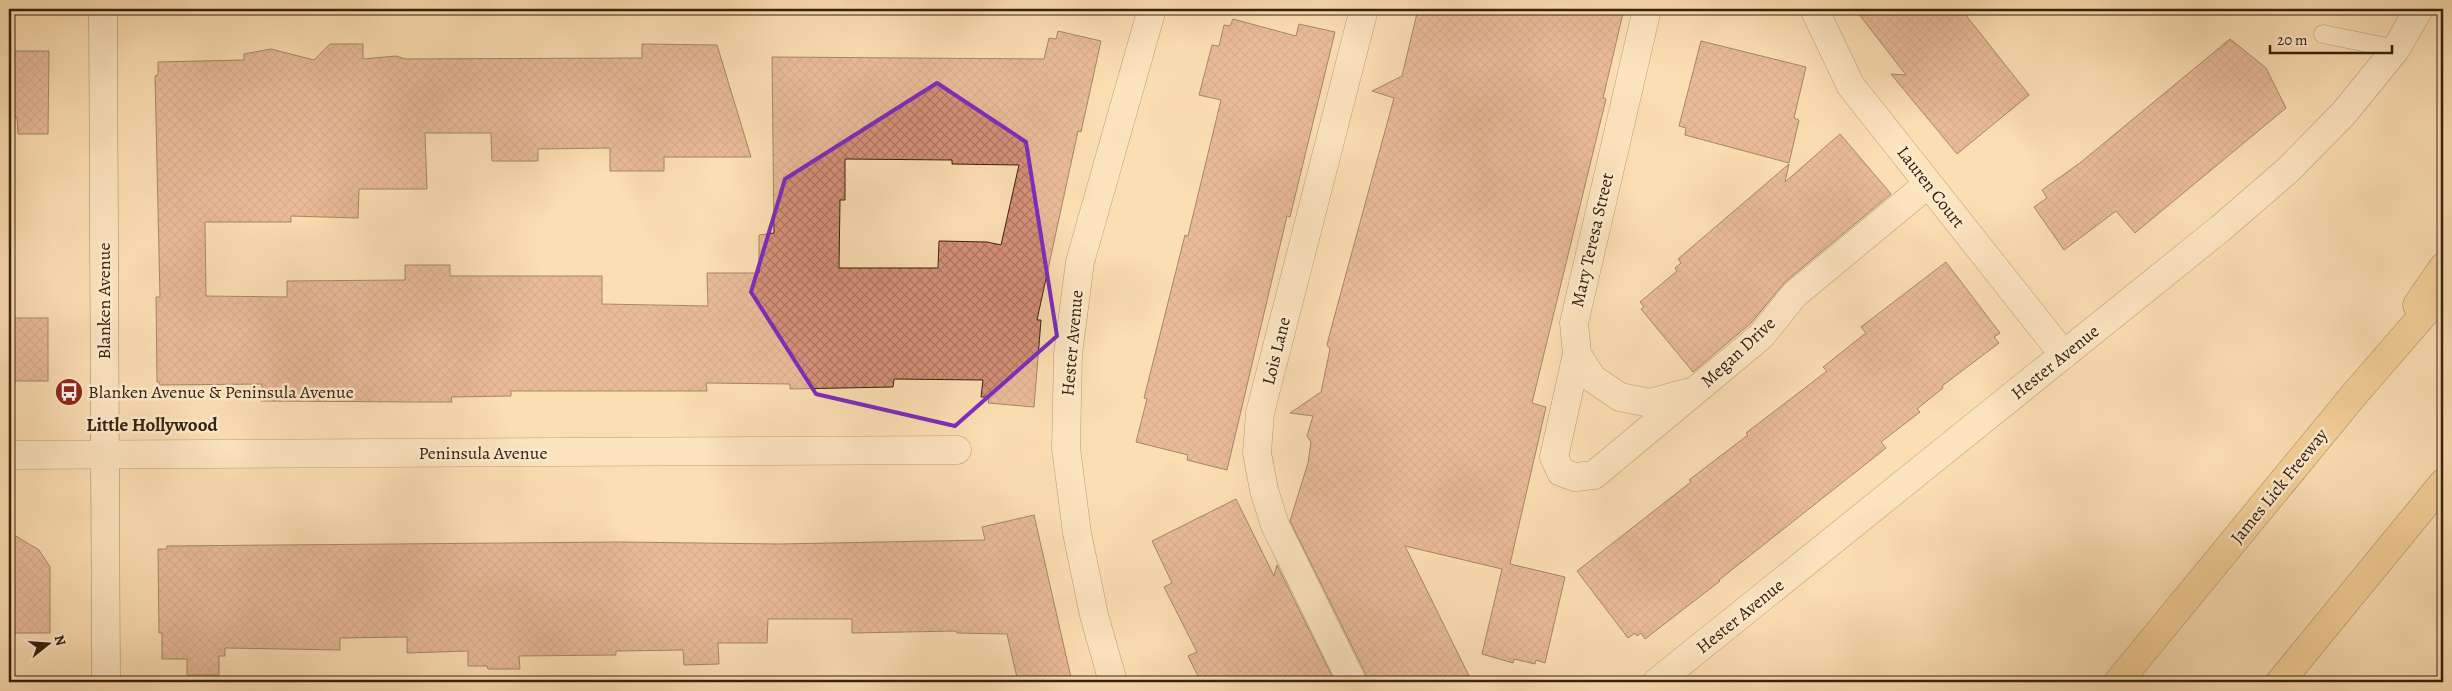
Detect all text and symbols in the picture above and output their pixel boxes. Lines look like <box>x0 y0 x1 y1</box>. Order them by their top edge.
scale bar <box>2270 22 2392 54</box>
text: 20 m <box>2277 30 2308 50</box>
street label: Lauren Court <box>1891 141 1971 233</box>
street label: Mary Teresa Street <box>1565 170 1619 310</box>
street label: Blanken Avenue <box>92 242 116 360</box>
street label: Hester Avenue <box>1055 289 1089 397</box>
street label: Megan Drive <box>1696 311 1780 393</box>
street label: Lois Lane <box>1256 314 1296 388</box>
street label: Hester Avenue <box>2006 319 2104 405</box>
bus stop icon: Blanken Avenue & Peninsula Avenue <box>54 377 84 407</box>
place label: Blanken Avenue & Peninsula Avenue <box>88 380 354 404</box>
district label: Little Hollywood <box>86 412 218 438</box>
street label: James Lick Freeway <box>2225 422 2334 549</box>
street label: Peninsula Avenue <box>419 441 547 465</box>
street label: Hester Avenue <box>1691 573 1789 659</box>
north arrow <box>22 618 72 668</box>
text: N <box>49 633 71 648</box>

